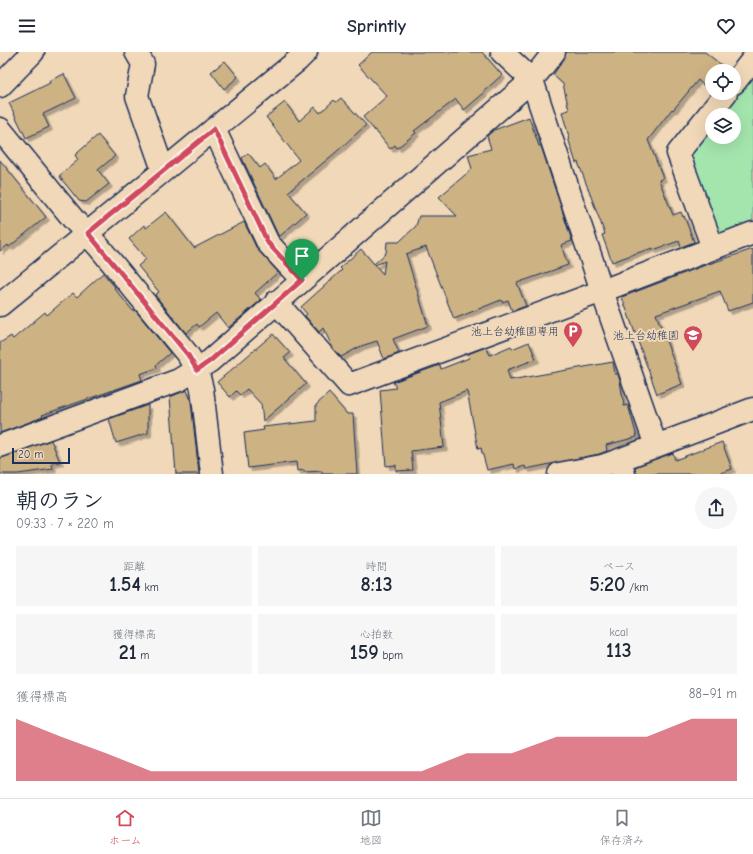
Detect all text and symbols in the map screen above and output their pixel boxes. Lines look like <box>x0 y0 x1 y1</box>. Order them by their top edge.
icon: menu <box>16 15 38 37</box>
icon: heart <box>715 15 737 37</box>
text: Sprintly <box>347 16 406 37</box>
map controls <box>705 64 741 144</box>
button: locate <box>705 64 741 100</box>
button: layers <box>705 108 741 144</box>
pin <box>285 239 319 280</box>
icon: arrive <box>291 245 313 267</box>
parking icon: 池上台幼稚園専用 <box>562 320 584 348</box>
school or university icon: 池上台幼稚園 <box>682 324 704 352</box>
place label: 池上台幼稚園専用 <box>471 325 559 338</box>
place label: 池上台幼稚園 <box>613 329 679 342</box>
scale bar <box>12 446 70 465</box>
text: 20 m <box>18 448 43 461</box>
button: share <box>695 487 737 529</box>
text: 朝のラン <box>16 488 104 514</box>
text: 09:33 · 7 × 220 m <box>16 516 114 531</box>
text: 距離 <box>123 560 145 573</box>
text: 時間 <box>365 560 387 573</box>
text: ペース <box>603 560 635 573</box>
text: 1.54 <box>109 573 141 596</box>
text: 8:13 <box>360 573 393 596</box>
text: 5:20 <box>589 573 625 596</box>
text: km <box>141 581 159 594</box>
text: /km <box>625 581 648 594</box>
text: kcal <box>610 626 628 639</box>
text: 獲得標高 <box>112 628 156 641</box>
text: 心拍数 <box>360 628 393 641</box>
text: 113 <box>606 639 632 662</box>
text: 21 <box>119 641 137 664</box>
text: 159 <box>350 641 379 664</box>
text: m <box>137 649 149 662</box>
text: bpm <box>379 649 403 662</box>
text: 88–91 m <box>689 686 737 701</box>
text: 獲得標高 <box>16 689 68 704</box>
tab: ホーム <box>109 807 142 847</box>
tab: 地図 <box>360 807 382 847</box>
tab: 保存済み <box>600 807 644 847</box>

